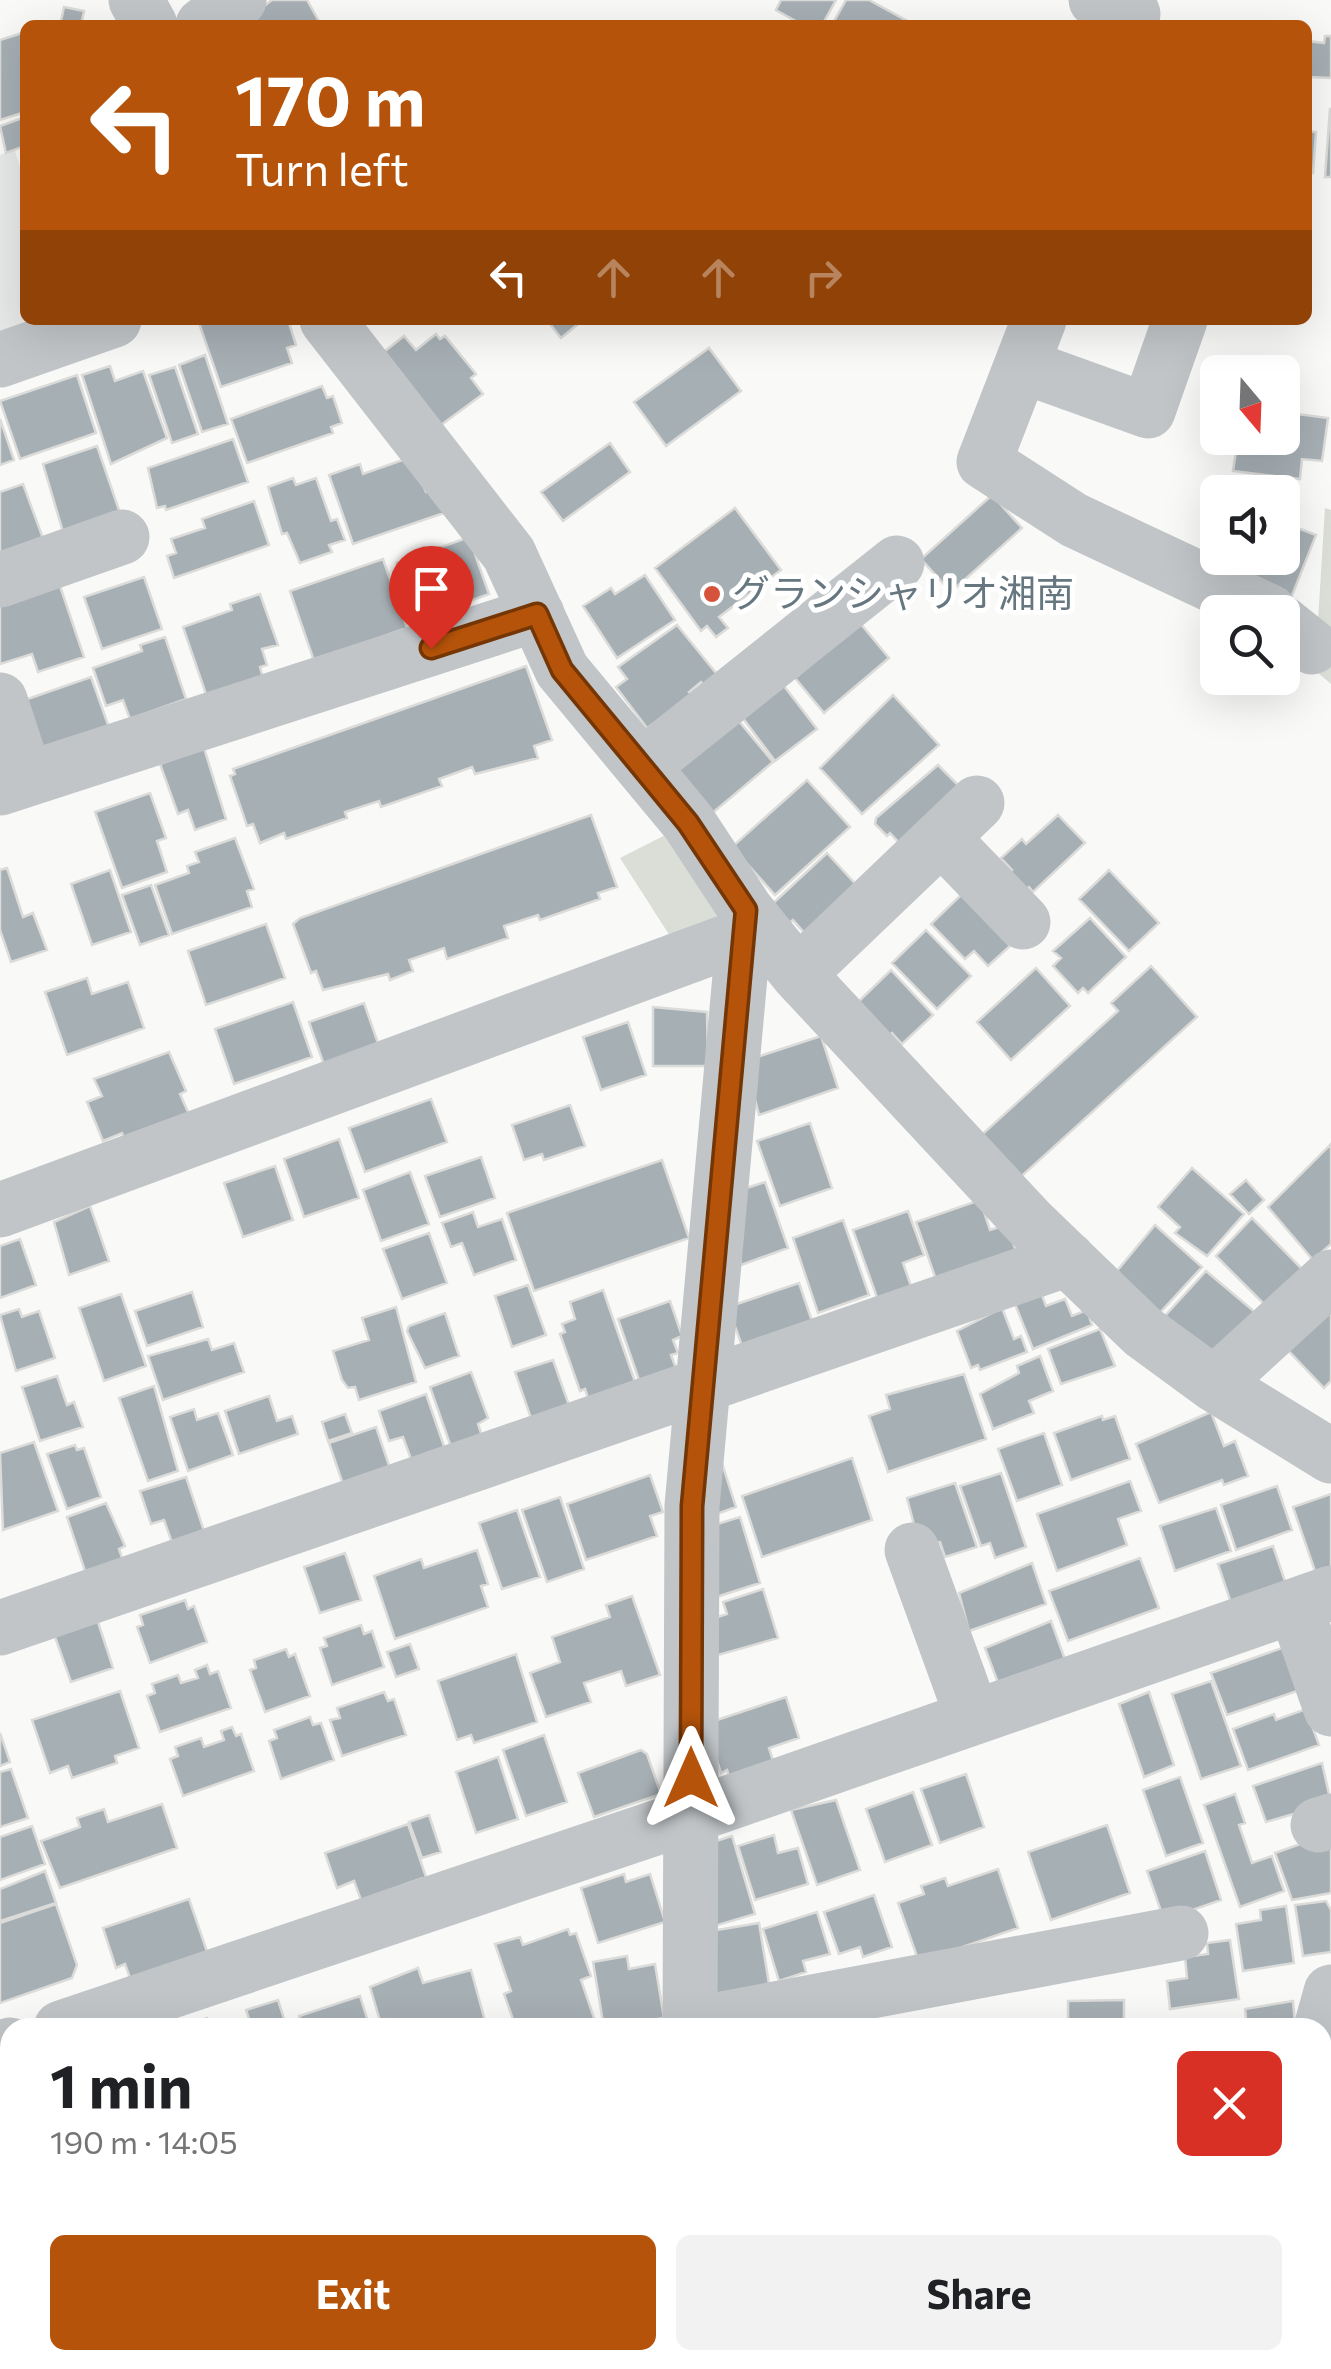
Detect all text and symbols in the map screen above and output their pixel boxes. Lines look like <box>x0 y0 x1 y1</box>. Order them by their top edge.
text: 170 m <box>235 55 426 140</box>
icon: left <box>70 60 200 190</box>
text: Turn left <box>235 140 409 195</box>
icon: left <box>481 250 536 305</box>
icon: ahead <box>586 250 641 305</box>
icon: ahead <box>691 250 746 305</box>
icon: right <box>796 250 851 305</box>
north arrow <box>1200 355 1300 455</box>
map controls <box>1200 355 1300 695</box>
button: sound <box>1200 475 1300 575</box>
pin <box>389 546 474 649</box>
icon: arrive <box>404 561 459 616</box>
place label: グランシャリオ湘南 <box>732 568 1074 615</box>
marker: グランシャリオ湘南 <box>701 583 723 605</box>
button: search <box>1200 595 1300 695</box>
position arrow <box>639 1726 743 1830</box>
text: 1 min <box>50 2047 192 2120</box>
button: close <box>1177 2051 1282 2156</box>
text: 190 m · 14:05 <box>50 2121 238 2161</box>
button: Exit <box>50 2235 656 2350</box>
button: Share <box>676 2235 1282 2350</box>

